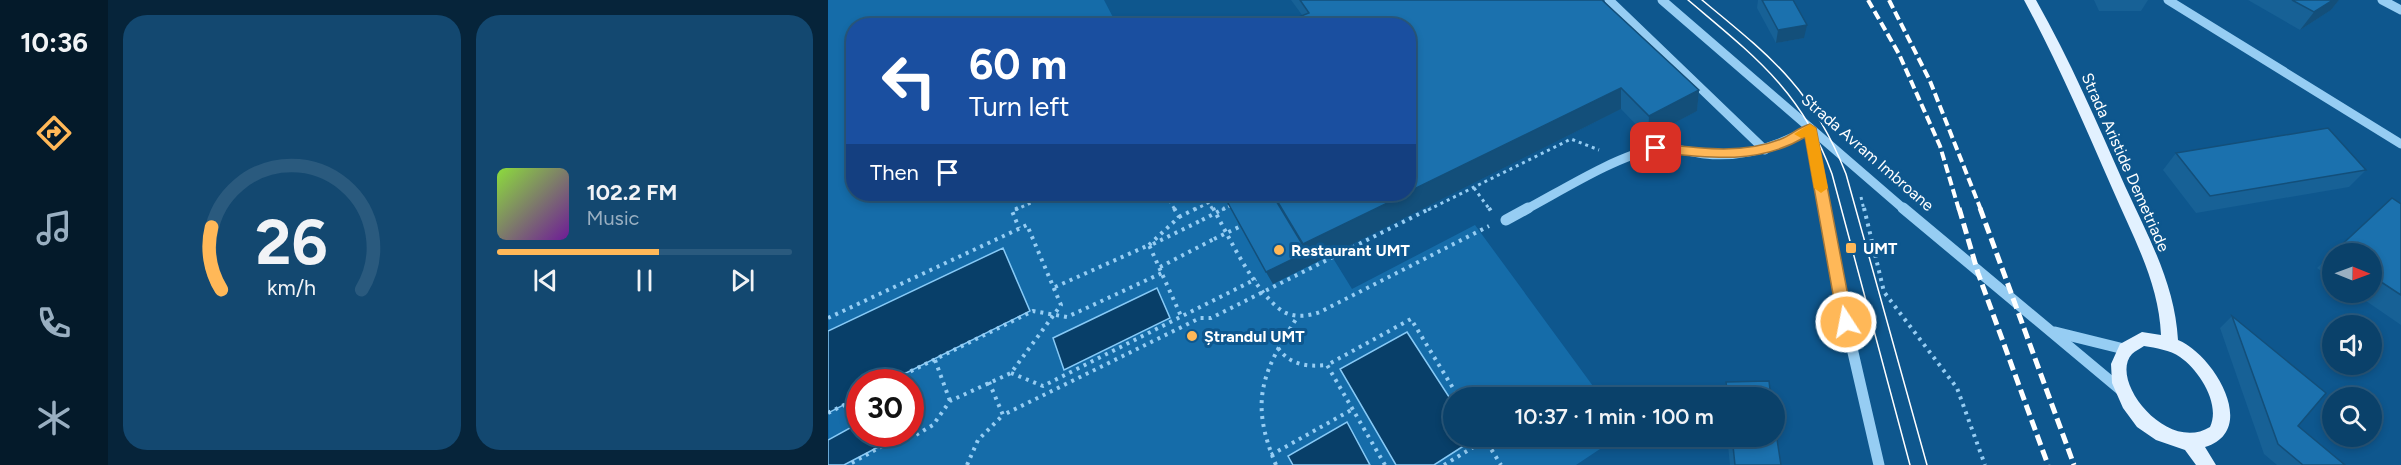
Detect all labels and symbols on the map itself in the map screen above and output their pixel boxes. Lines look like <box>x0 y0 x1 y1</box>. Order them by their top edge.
street label: Strada Aristide Demetriade <box>2077 70 2174 255</box>
street label: Strada Avram Imbroane <box>1798 90 1938 215</box>
pin <box>1630 122 1681 173</box>
place label: UMT <box>1863 239 1898 258</box>
place label: Restaurant UMT <box>1291 241 1410 260</box>
marker: UMT <box>1844 241 1858 255</box>
marker: Restaurant UMT <box>1272 243 1286 257</box>
north arrow <box>2322 243 2382 303</box>
position arrow <box>1814 290 1878 354</box>
place label: Ștrandul UMT <box>1204 327 1305 346</box>
marker: Ștrandul UMT <box>1185 329 1199 343</box>
speed limit sign: 30 <box>846 369 924 447</box>

